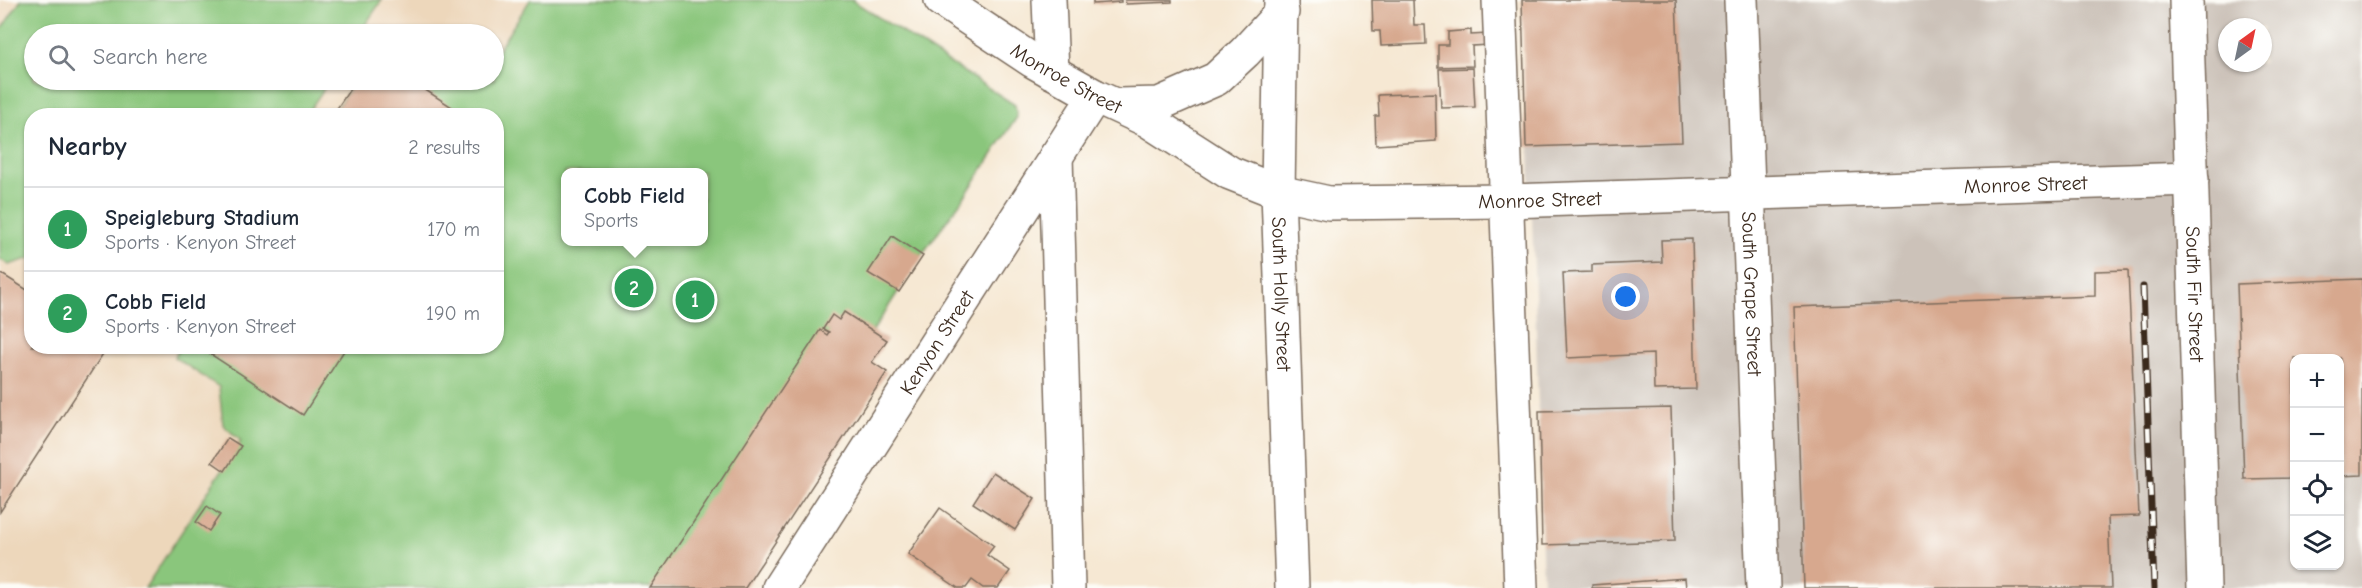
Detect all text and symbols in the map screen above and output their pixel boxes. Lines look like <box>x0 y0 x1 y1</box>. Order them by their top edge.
north arrow <box>2218 18 2272 72</box>
search box <box>24 24 504 90</box>
street label: Monroe Street <box>1007 38 1127 119</box>
icon: search <box>45 41 78 74</box>
text: Search here <box>93 44 208 70</box>
text: Nearby <box>48 132 127 162</box>
text: 2 results <box>408 136 480 159</box>
popup <box>561 168 708 246</box>
street label: Monroe Street <box>1964 171 2089 198</box>
text: Cobb Field <box>584 183 685 209</box>
street label: Monroe Street <box>1478 186 1603 213</box>
text: Speigleburg Stadium <box>105 205 299 231</box>
text: Sports <box>584 209 638 232</box>
street label: South Grape Street <box>1737 211 1767 378</box>
street label: South Holly Street <box>1267 216 1296 373</box>
text: 1 <box>64 218 71 241</box>
text: 170 m <box>427 218 480 241</box>
street label: South Fir Street <box>2181 226 2209 363</box>
text: Sports · Kenyon Street <box>105 231 295 254</box>
pin: 2 <box>614 266 654 310</box>
pin: 1 <box>676 278 714 322</box>
your location <box>1611 282 1640 311</box>
street label: Kenyon Street <box>895 285 979 399</box>
text: Cobb Field <box>105 289 206 315</box>
text: 2 <box>63 302 72 325</box>
text: 190 m <box>426 302 480 325</box>
text: Sports · Kenyon Street <box>105 315 295 338</box>
map controls <box>2290 354 2344 570</box>
button: + <box>2290 354 2344 408</box>
button: − <box>2290 408 2344 462</box>
button: locate <box>2290 462 2344 516</box>
button: layers <box>2290 516 2344 570</box>

